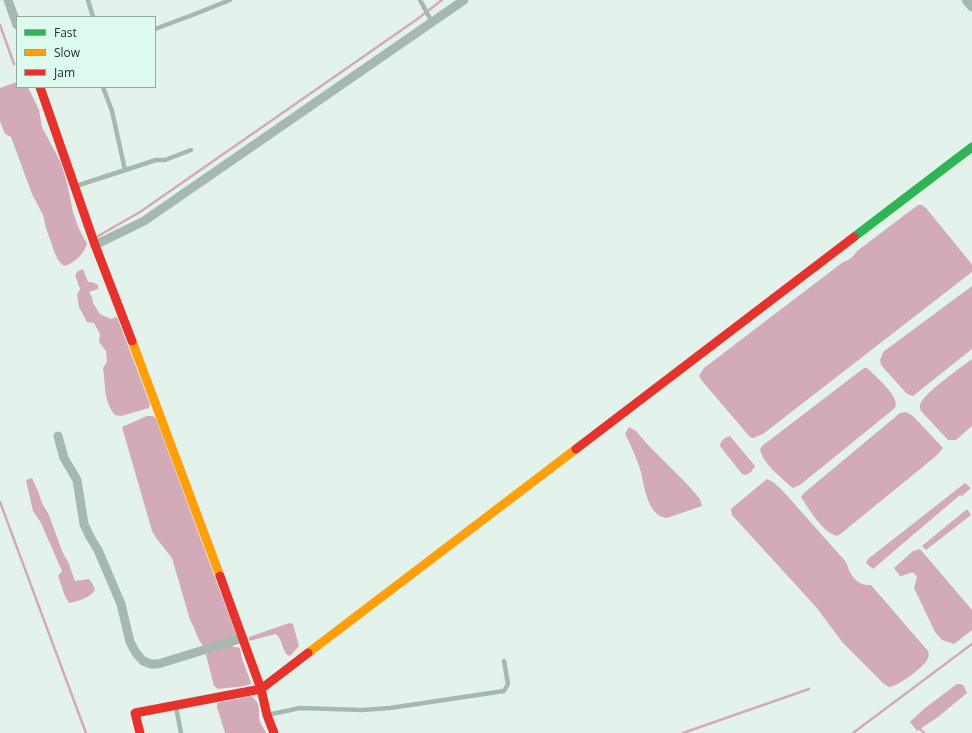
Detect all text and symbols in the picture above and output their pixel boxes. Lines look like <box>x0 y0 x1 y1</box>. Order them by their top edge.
legend <box>16 16 156 88</box>
text: Fast <box>54 24 77 41</box>
text: Slow <box>54 44 80 61</box>
text: Jam <box>54 64 75 81</box>

